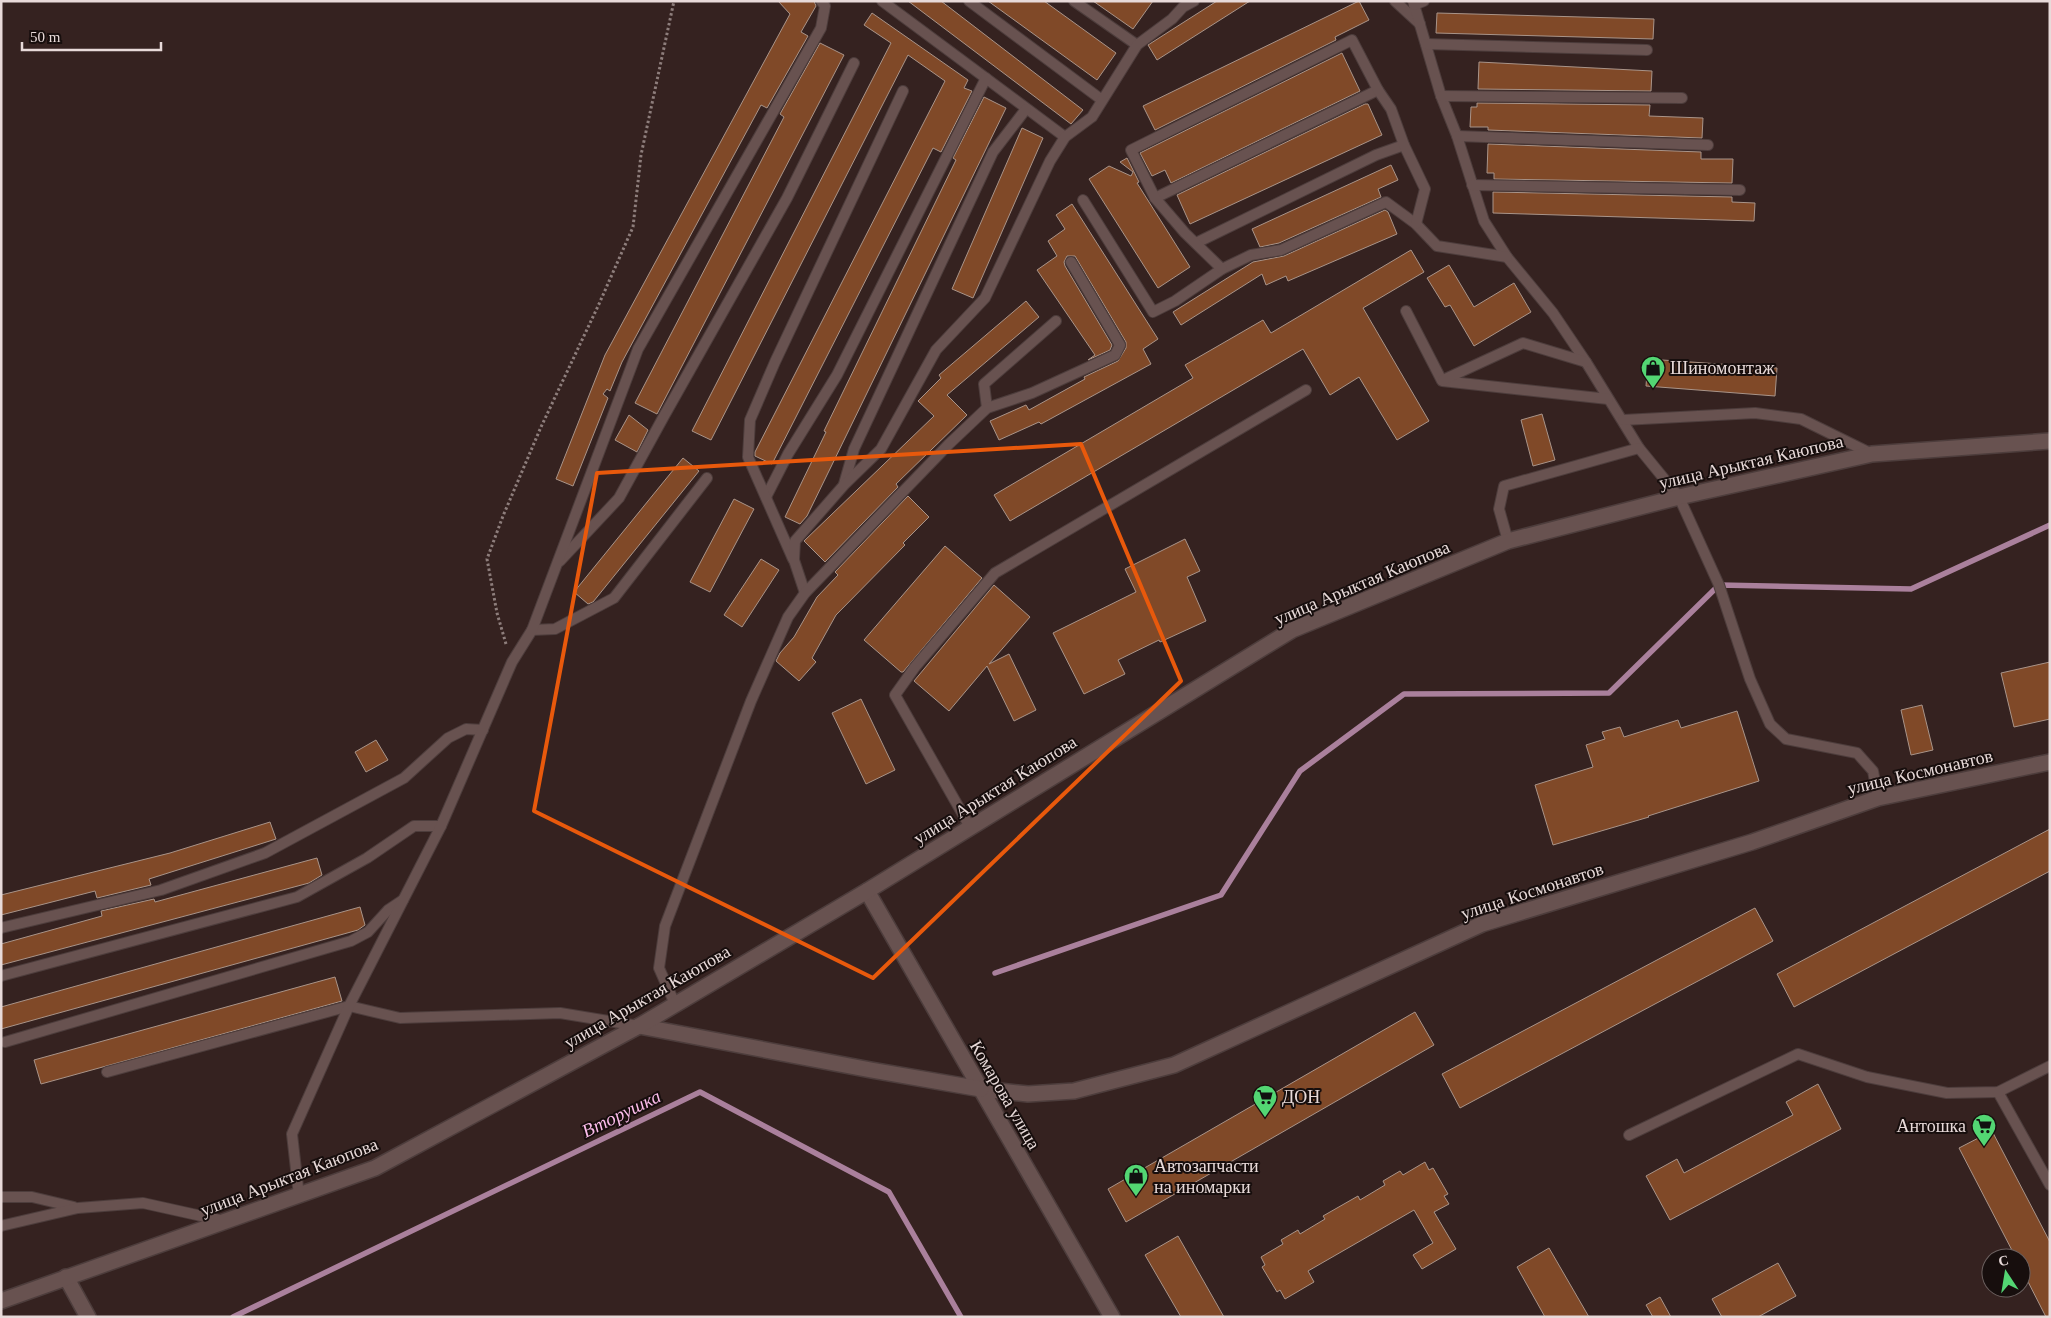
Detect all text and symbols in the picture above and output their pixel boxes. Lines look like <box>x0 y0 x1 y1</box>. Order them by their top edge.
scale bar <box>22 20 161 52</box>
text: 50 m <box>30 29 61 45</box>
shop icon: Шиномонтаж <box>1640 355 1666 389</box>
place label: Шиномонтаж <box>1670 358 1775 378</box>
street label: улица Арыктая Каюпова <box>1657 431 1845 493</box>
street label: улица Арыктая Каюпова <box>1271 537 1453 629</box>
street label: улица Арыктая Каюпова <box>910 732 1080 848</box>
street label: улица Космонавтов <box>1845 746 1995 798</box>
street label: улица Космонавтов <box>1458 859 1606 923</box>
street label: улица Арыктая Каюпова <box>560 941 734 1053</box>
street label: Комарова улица <box>966 1037 1044 1153</box>
supermarket icon: ДОН <box>1252 1084 1278 1118</box>
water label: Вторушка <box>578 1085 664 1142</box>
place label: ДОН <box>1282 1087 1320 1107</box>
supermarket icon: Антошка <box>1971 1113 1997 1147</box>
place label: Антошка <box>1896 1116 1966 1136</box>
street label: улица Арыктая Каюпова <box>197 1134 381 1220</box>
place label: Автозапчасти на иномарки <box>1154 1156 1259 1197</box>
shop icon: Автозапчасти на иномарки <box>1123 1163 1149 1197</box>
north arrow <box>1981 1248 2031 1298</box>
text: С <box>1997 1252 2010 1269</box>

